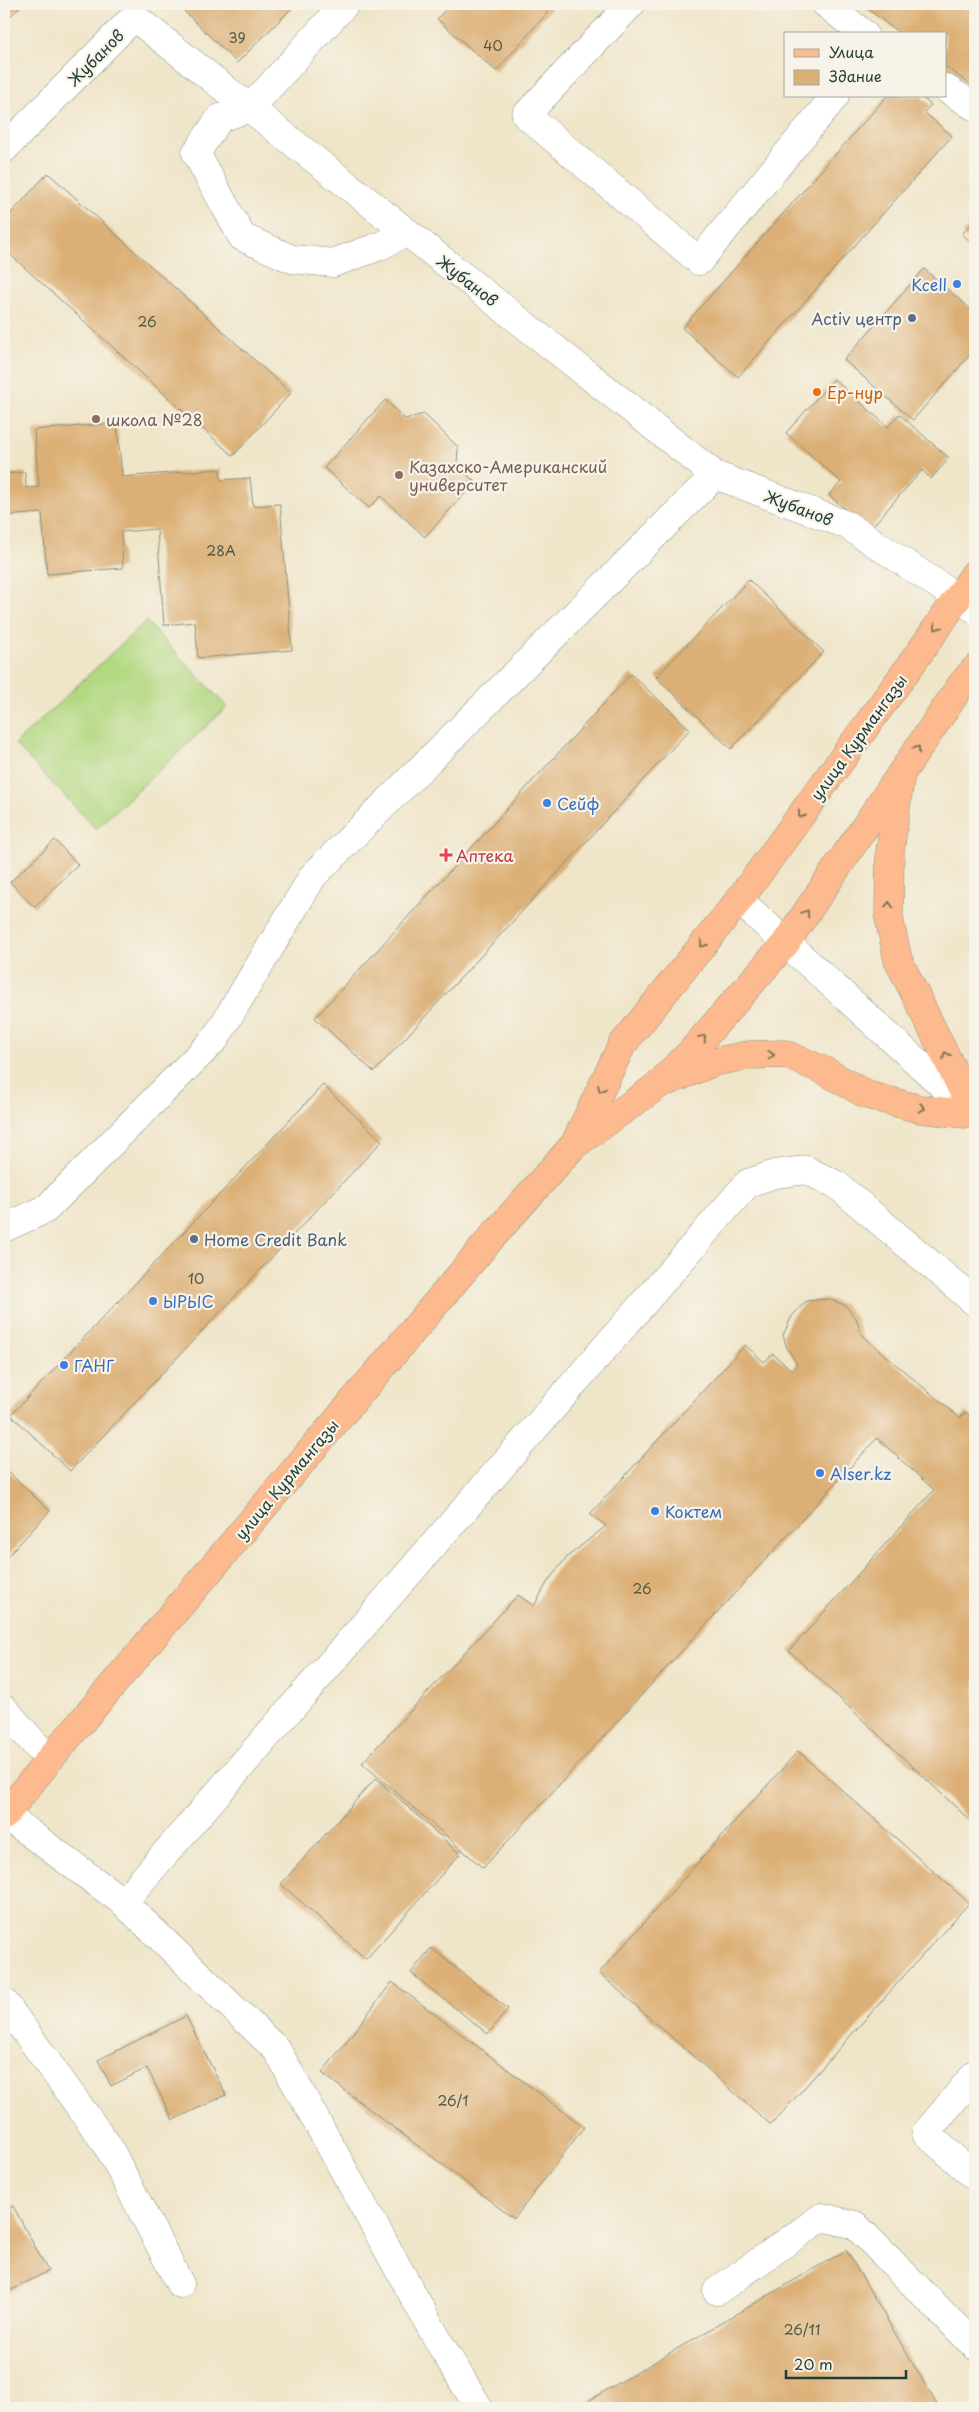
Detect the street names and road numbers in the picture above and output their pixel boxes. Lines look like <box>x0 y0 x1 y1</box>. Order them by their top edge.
street label: Жубанов <box>61 23 129 91</box>
street label: Жубанов <box>432 249 504 311</box>
street label: Жубанов <box>761 483 837 531</box>
street label: улица Курмангазы <box>804 669 912 805</box>
street label: улица Курмангазы <box>228 1414 344 1544</box>

